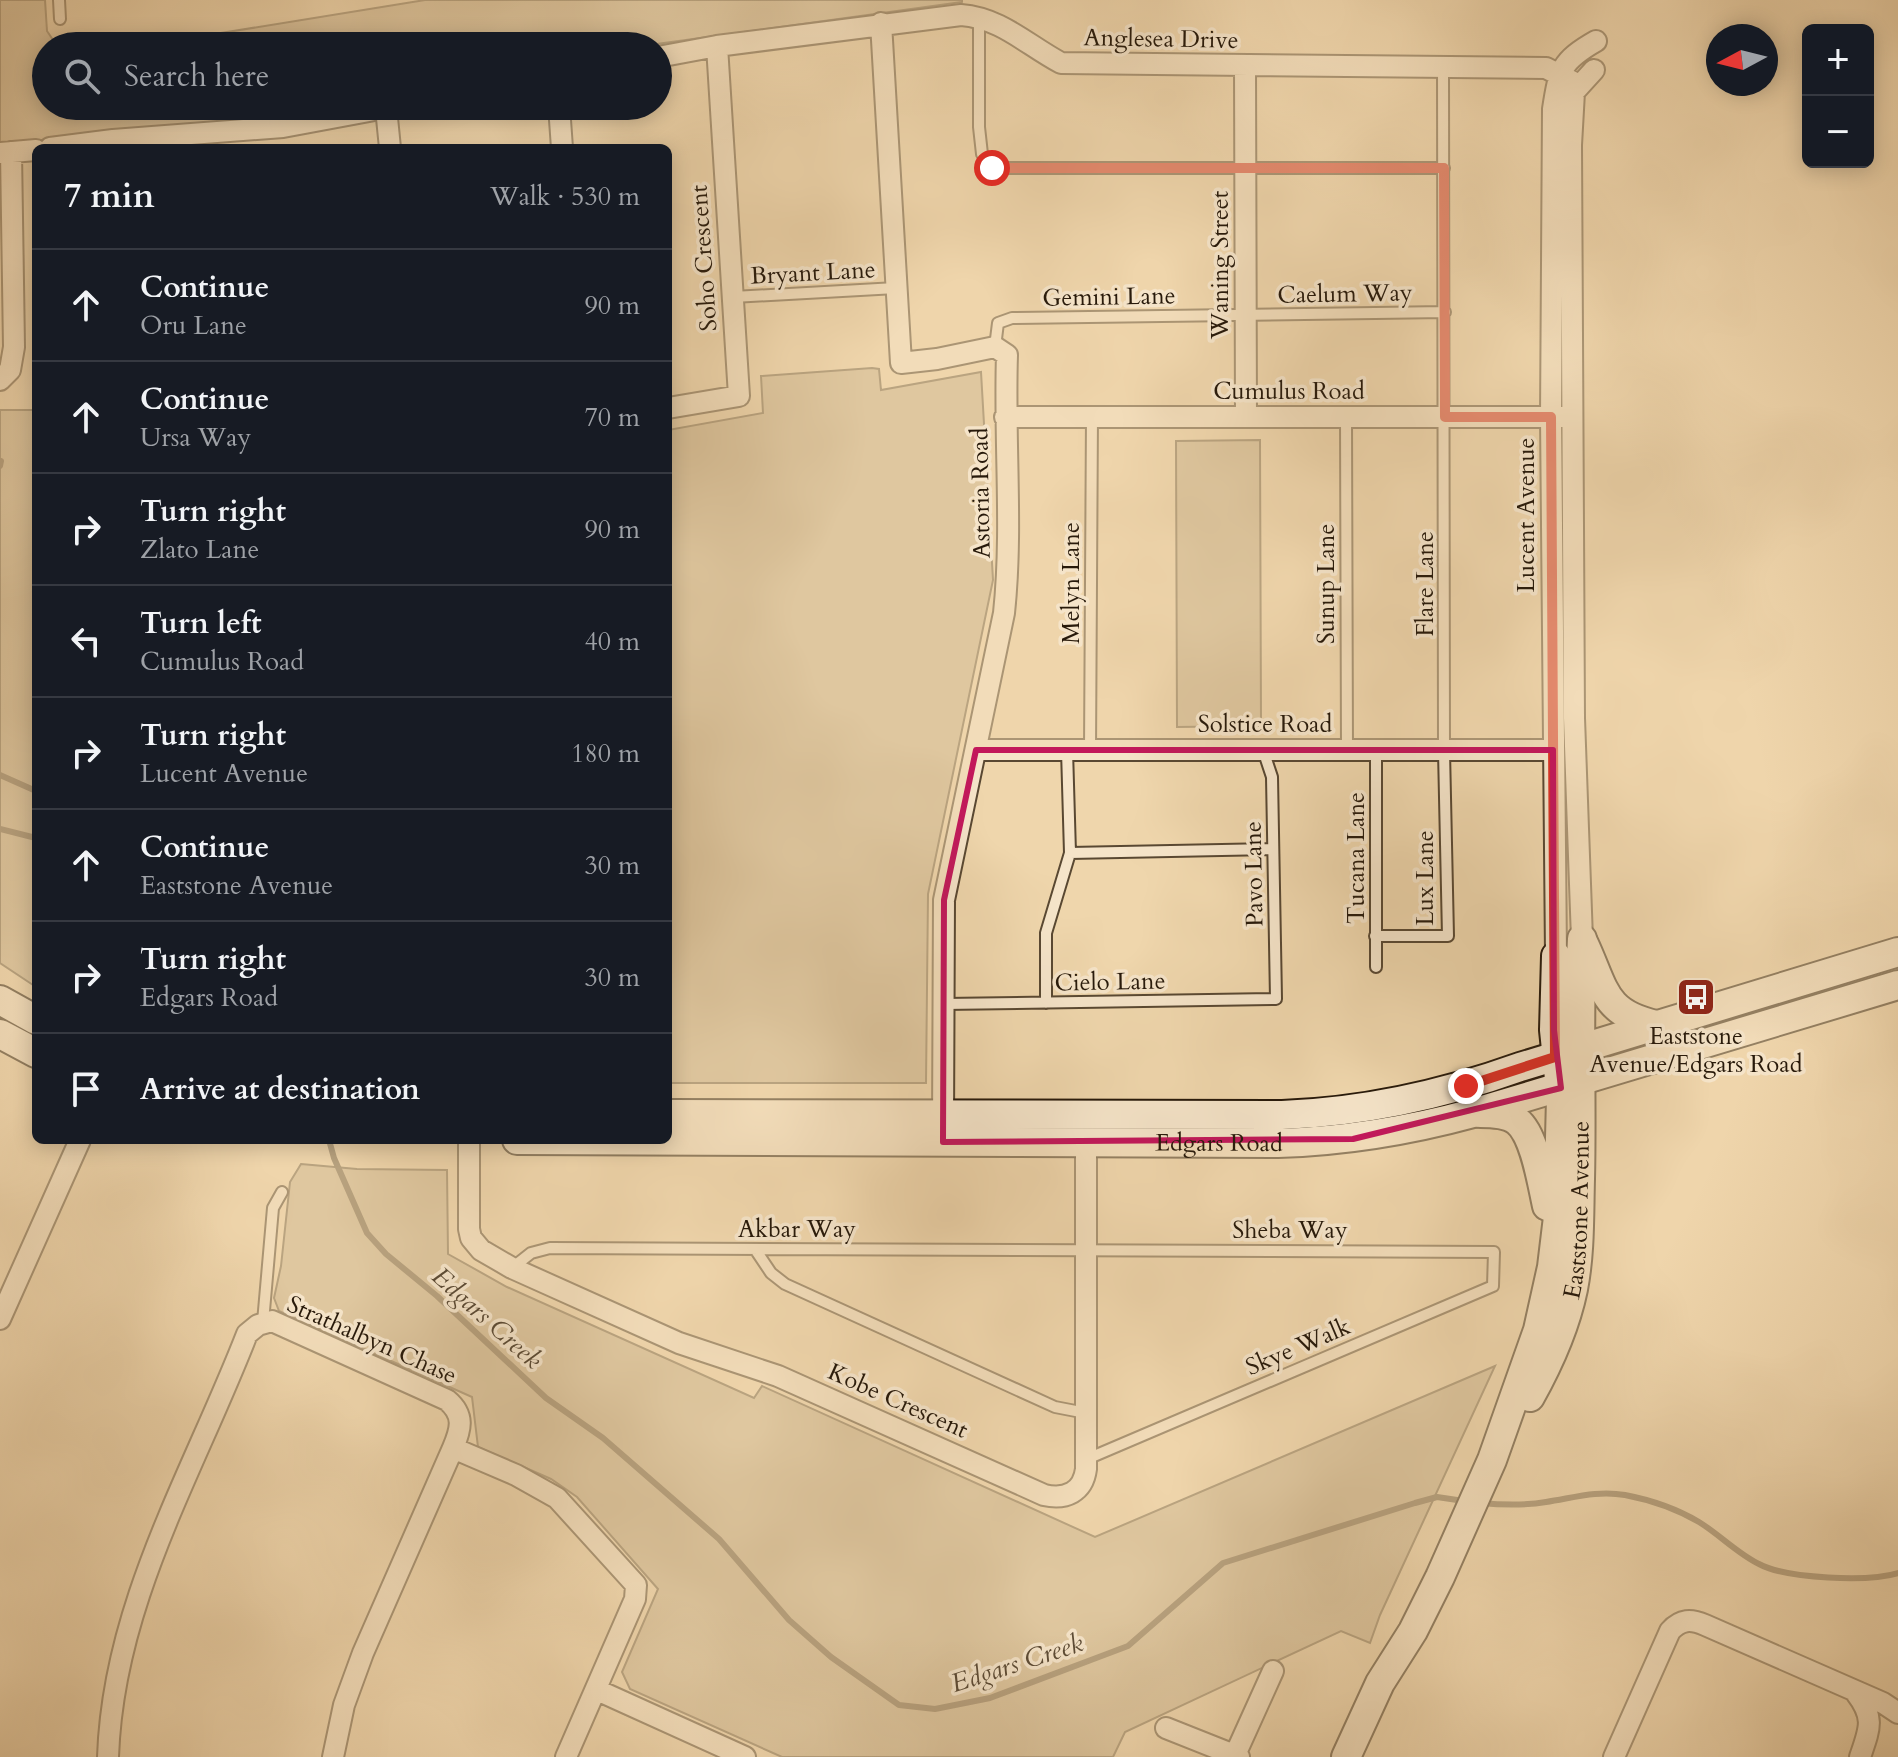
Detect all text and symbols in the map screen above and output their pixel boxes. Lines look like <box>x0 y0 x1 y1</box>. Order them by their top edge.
street label: Anglesea Drive <box>1083 21 1239 57</box>
north arrow <box>1706 24 1778 96</box>
map controls <box>1802 24 1874 168</box>
button: + <box>1802 24 1874 96</box>
search box <box>32 32 672 120</box>
icon: search <box>60 54 104 98</box>
text: Search here <box>124 56 269 97</box>
button: − <box>1802 96 1874 168</box>
route start <box>974 150 1010 186</box>
text: 7 min <box>64 173 155 219</box>
text: Walk · 530 m <box>490 179 640 214</box>
street label: Soho Crescent <box>682 183 726 332</box>
street label: Waning Street <box>1204 190 1237 340</box>
street label: Bryant Lane <box>750 253 876 293</box>
text: Continue <box>140 267 269 308</box>
street label: Caelum Way <box>1277 276 1413 312</box>
street label: Gemini Lane <box>1042 279 1176 315</box>
icon: ahead <box>64 283 108 327</box>
text: 90 m <box>584 288 640 323</box>
text: Oru Lane <box>140 308 247 343</box>
street label: Cumulus Road <box>1213 375 1365 408</box>
text: Continue <box>140 379 269 420</box>
icon: ahead <box>64 395 108 439</box>
text: 70 m <box>584 400 640 435</box>
text: Ursa Way <box>140 420 251 455</box>
street label: Astoria Road <box>963 427 999 559</box>
street label: Lucent Avenue <box>1510 437 1543 593</box>
text: Turn right <box>140 491 286 532</box>
icon: right <box>64 507 108 551</box>
text: 90 m <box>584 512 640 547</box>
street label: Melyn Lane <box>1055 522 1088 644</box>
street label: Sunup Lane <box>1310 524 1343 644</box>
street label: Flare Lane <box>1409 531 1442 637</box>
text: Zlato Lane <box>140 532 259 567</box>
text: Turn left <box>140 603 262 644</box>
icon: left <box>64 619 108 663</box>
text: 40 m <box>584 624 640 659</box>
text: Cumulus Road <box>140 644 304 679</box>
street label: Solstice Road <box>1198 708 1332 741</box>
text: Turn right <box>140 715 286 756</box>
icon: right <box>64 731 108 775</box>
text: 180 m <box>571 736 640 771</box>
text: Lucent Avenue <box>140 756 308 791</box>
street label: Tucana Lane <box>1340 792 1373 924</box>
street label: Pavo Lane <box>1237 821 1271 927</box>
text: Continue <box>140 827 269 868</box>
street label: Lux Lane <box>1409 830 1442 926</box>
icon: ahead <box>64 843 108 887</box>
text: 30 m <box>584 848 640 883</box>
text: Eaststone Avenue <box>140 868 333 903</box>
text: Turn right <box>140 939 286 980</box>
icon: right <box>64 955 108 999</box>
text: 30 m <box>584 960 640 995</box>
street label: Cielo Lane <box>1054 965 1166 999</box>
bus stop icon: Eaststone Avenue/Edgars Road <box>1675 976 1717 1018</box>
text: Edgars Road <box>140 980 278 1015</box>
place label: Eaststone Avenue/Edgars Road <box>1590 1020 1803 1081</box>
icon: arrive <box>64 1067 108 1111</box>
route end <box>1448 1068 1484 1104</box>
text: Arrive at destination <box>140 1069 420 1110</box>
street label: Eaststone Avenue <box>1555 1121 1597 1302</box>
street label: Edgars Road <box>1155 1126 1283 1160</box>
street label: Akbar Way <box>738 1213 856 1246</box>
street label: Sheba Way <box>1232 1214 1348 1247</box>
water label: Edgars Creek <box>424 1259 550 1377</box>
street label: Strathalbyn Chase <box>282 1288 462 1392</box>
street label: Skye Walk <box>1241 1310 1356 1384</box>
street label: Kobe Crescent <box>823 1355 974 1447</box>
water label: Edgars Creek <box>946 1625 1088 1701</box>

